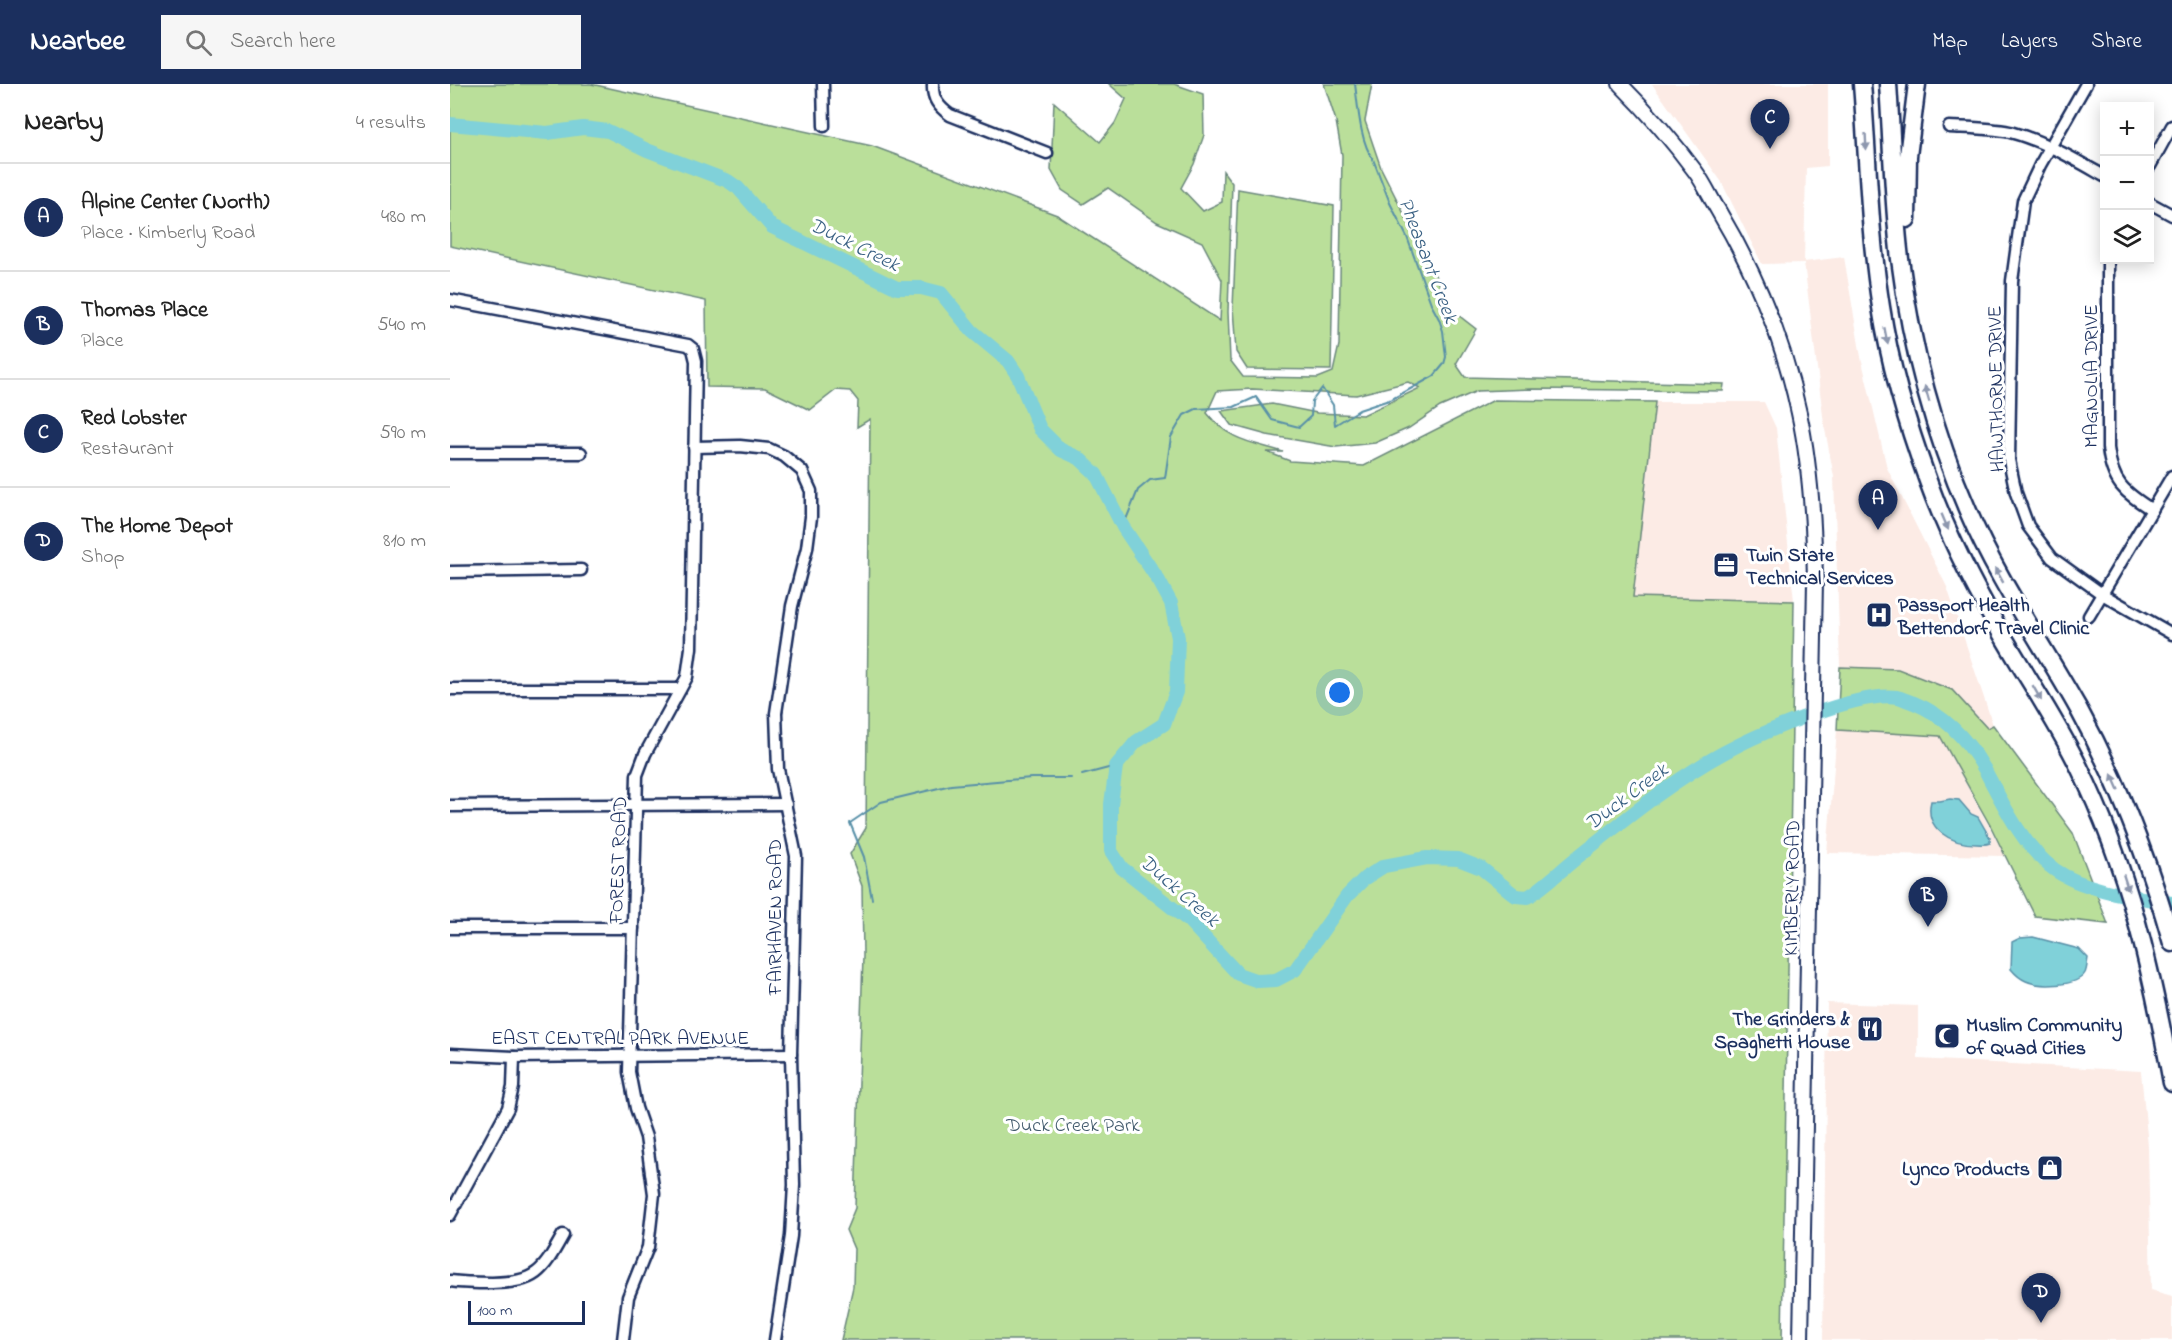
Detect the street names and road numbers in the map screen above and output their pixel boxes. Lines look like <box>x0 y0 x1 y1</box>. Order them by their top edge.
street label: MAGNOLIA DRIVE <box>2078 304 2107 448</box>
street label: HAWTHORNE DRIVE <box>1982 305 2013 473</box>
street label: FOREST ROAD <box>603 796 636 925</box>
street label: KIMBERLY ROAD <box>1778 820 1809 956</box>
street label: FAIRHAVEN ROAD <box>762 839 791 996</box>
street label: EAST CENTRAL PARK AVENUE <box>491 1025 749 1054</box>

